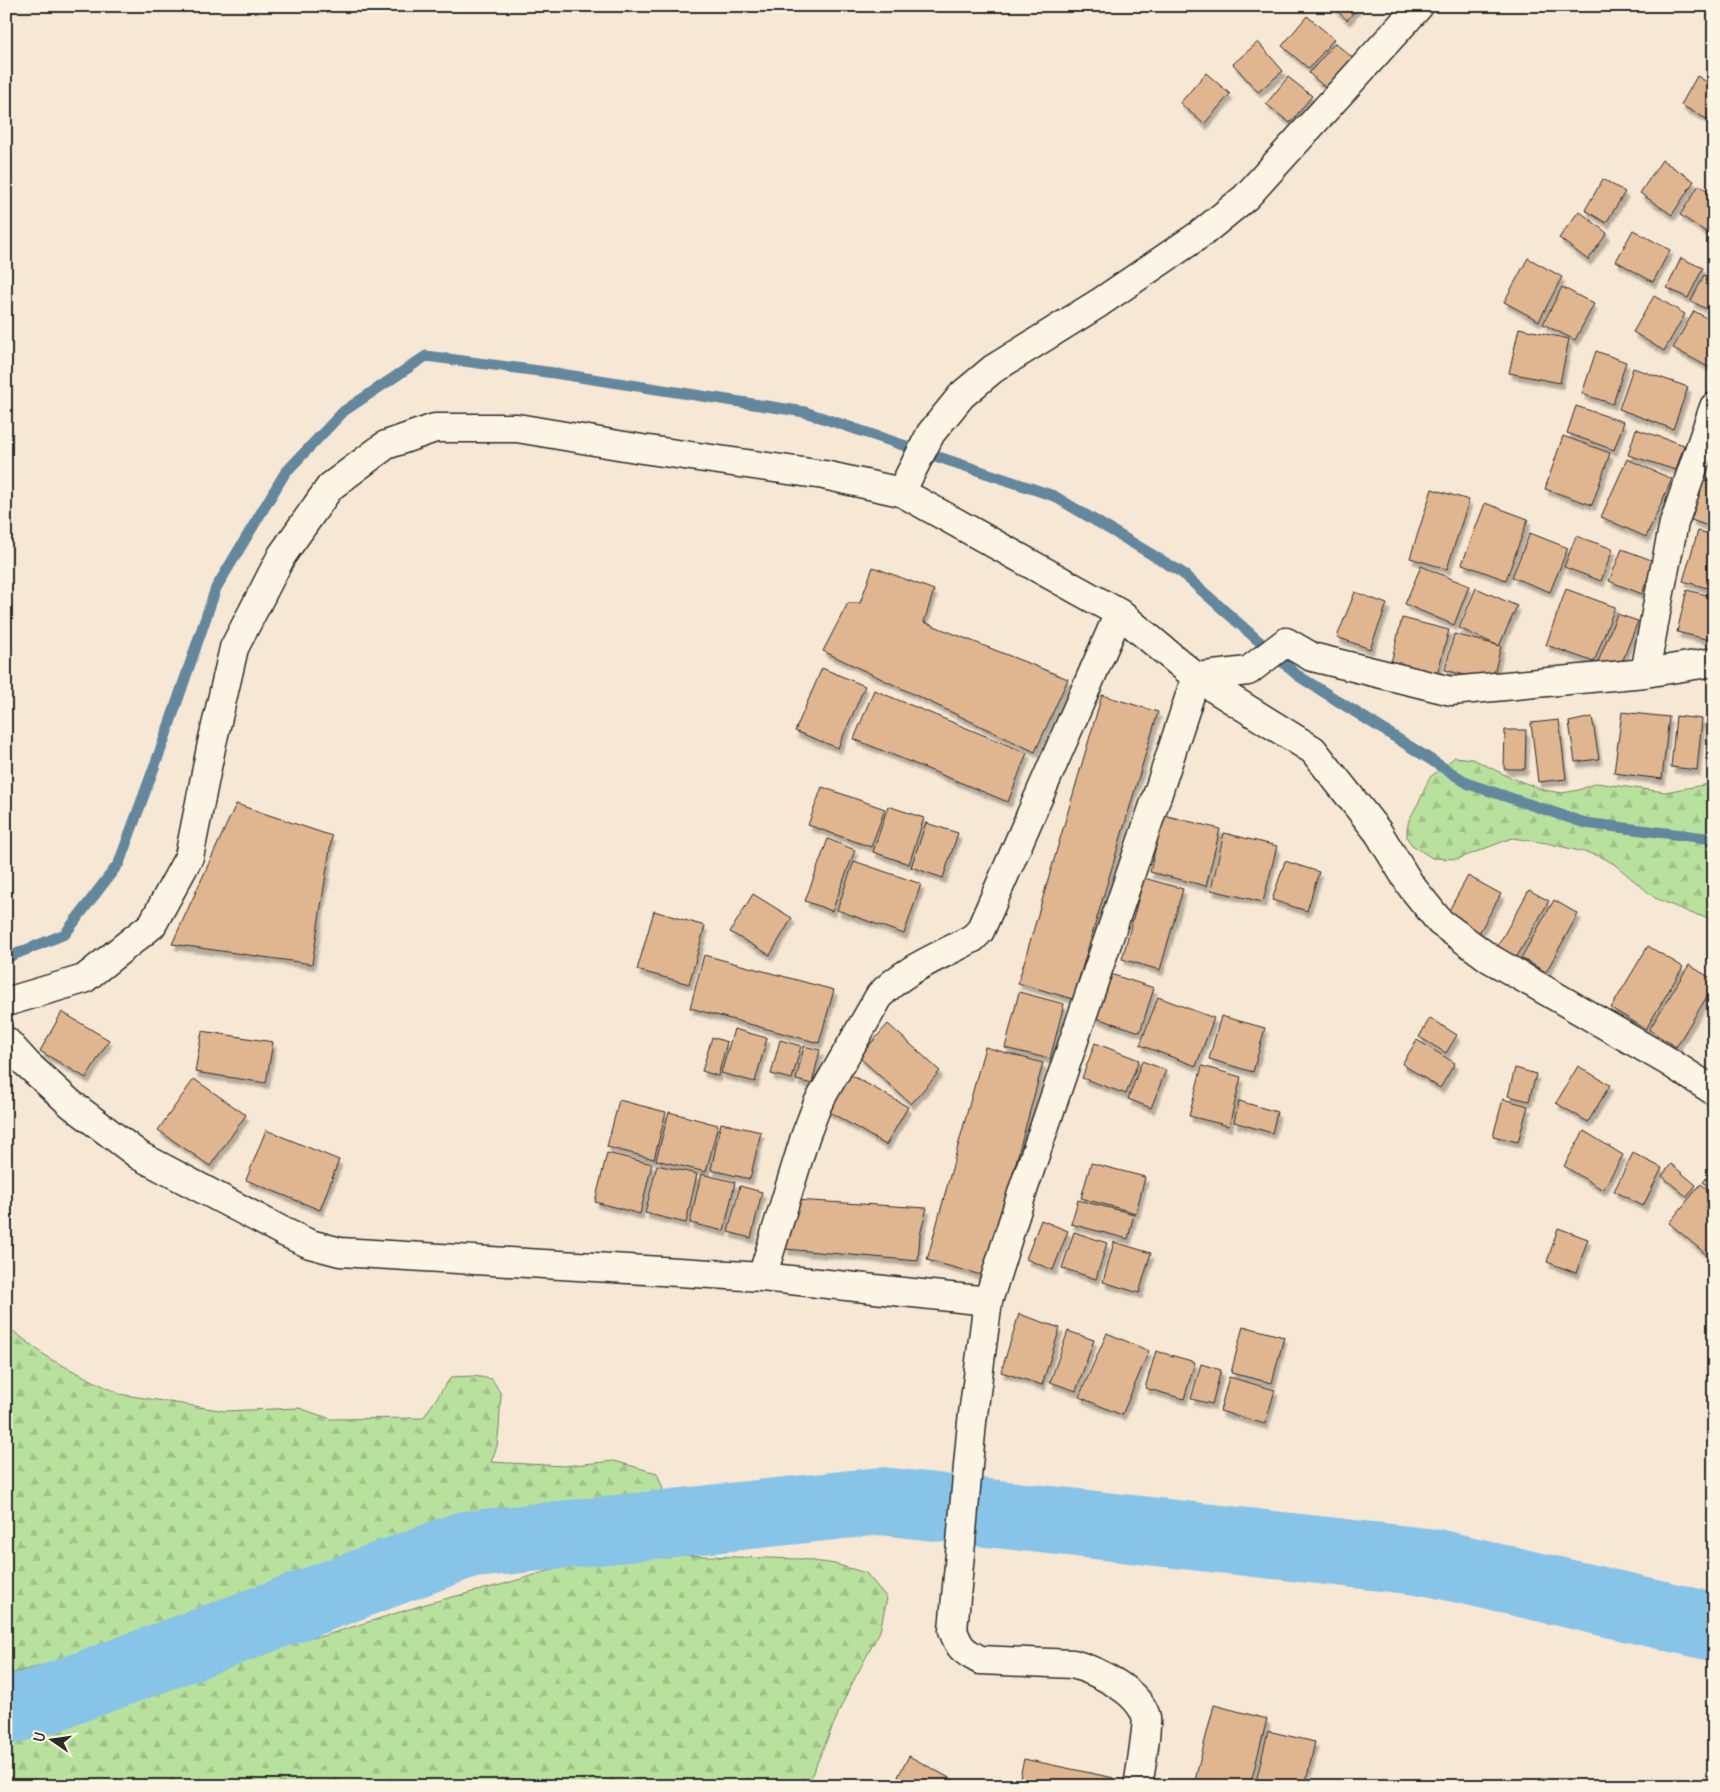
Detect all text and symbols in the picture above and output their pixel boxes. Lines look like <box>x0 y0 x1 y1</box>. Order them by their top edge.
north arrow <box>28 1714 78 1764</box>
text: U <box>29 1730 49 1744</box>

